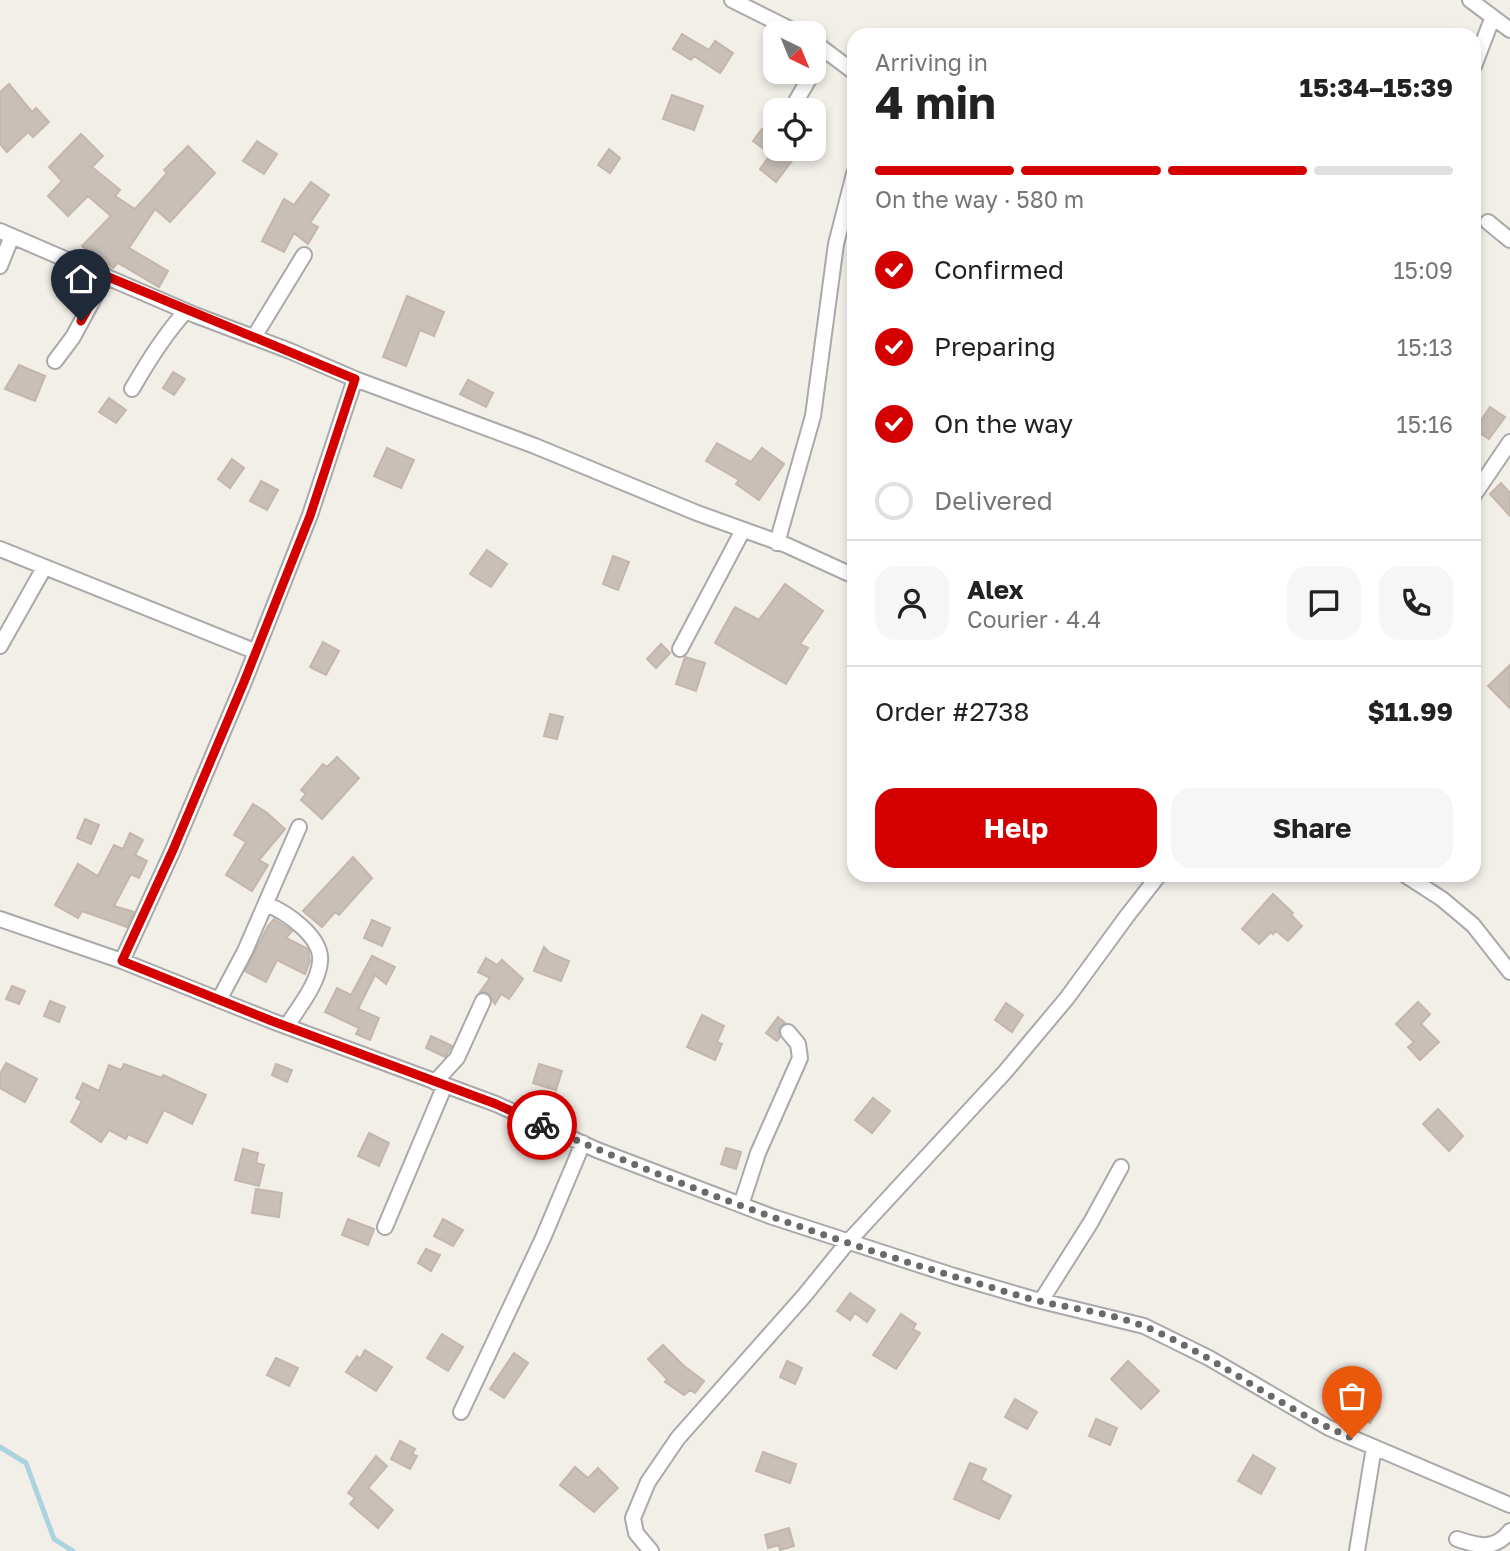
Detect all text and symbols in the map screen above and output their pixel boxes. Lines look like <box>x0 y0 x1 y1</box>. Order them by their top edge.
north arrow <box>763 21 826 84</box>
map controls <box>763 21 826 161</box>
text: Arriving in <box>875 48 988 76</box>
text: 15:34–15:39 <box>1300 72 1453 103</box>
text: 4 min <box>875 74 996 129</box>
button: locate <box>763 98 826 161</box>
text: On the way · 580 m <box>875 185 1084 213</box>
pin <box>51 249 111 321</box>
icon: check <box>875 251 913 289</box>
text: Confirmed <box>934 254 1064 285</box>
text: 15:09 <box>1393 256 1453 284</box>
icon: home <box>62 260 100 298</box>
icon: check <box>875 328 913 366</box>
text: Preparing <box>934 331 1056 362</box>
text: 15:13 <box>1397 333 1453 361</box>
icon: check <box>875 405 913 443</box>
text: On the way <box>934 408 1073 439</box>
text: 15:16 <box>1397 410 1453 438</box>
text: Delivered <box>934 485 1053 516</box>
button: person <box>875 566 949 640</box>
button: chat <box>1287 566 1361 640</box>
button: phone <box>1379 566 1453 640</box>
text: Alex <box>967 574 1024 605</box>
text: Courier · 4.4 <box>967 605 1101 633</box>
text: Order #2738 <box>875 696 1029 727</box>
text: $11.99 <box>1367 696 1453 727</box>
button: Help <box>875 788 1157 868</box>
button: Share <box>1171 788 1453 868</box>
courier <box>507 1090 577 1160</box>
icon: bike <box>523 1106 561 1144</box>
pin <box>1322 1366 1382 1438</box>
icon: bag <box>1333 1377 1371 1415</box>

